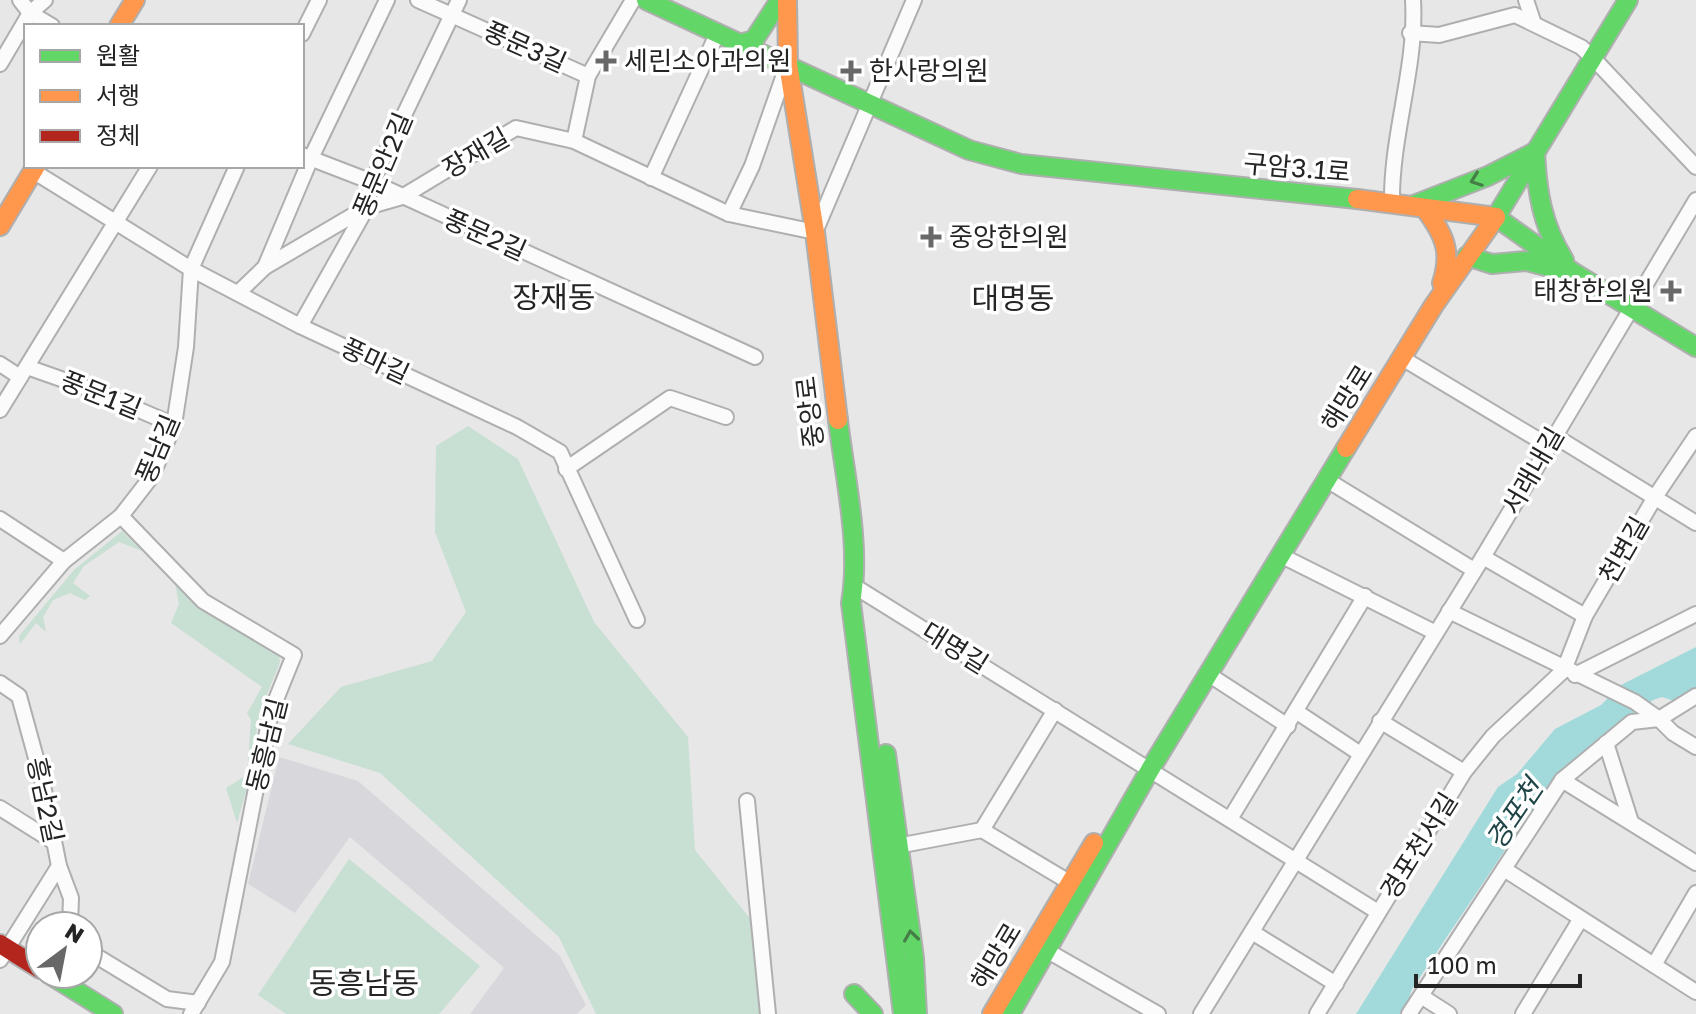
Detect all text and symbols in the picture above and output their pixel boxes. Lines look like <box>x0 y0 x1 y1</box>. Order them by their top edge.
street label: 풍문3길 <box>479 15 571 78</box>
legend <box>24 24 304 168</box>
text: 원활 <box>96 40 140 69</box>
place label: 세린소아과의원 <box>624 45 791 76</box>
marker: 세린소아과의원 <box>595 50 617 72</box>
place label: 한사랑의원 <box>869 55 989 86</box>
marker: 한사랑의원 <box>840 60 862 82</box>
text: 서행 <box>96 80 140 109</box>
street label: 풍문안2길 <box>347 108 418 222</box>
text: 정체 <box>96 120 140 149</box>
street label: 장재길 <box>437 121 515 184</box>
street label: 구암3.1로 <box>1242 147 1352 188</box>
one-way arrow <box>1470 170 1484 187</box>
street label: 풍문2길 <box>439 203 531 266</box>
place label: 중앙한의원 <box>949 221 1069 252</box>
marker: 중앙한의원 <box>920 226 942 248</box>
place label: 태창한의원 <box>1533 275 1653 306</box>
district label: 장재동 <box>513 279 595 315</box>
district label: 대명동 <box>972 280 1054 316</box>
marker: 태창한의원 <box>1660 280 1682 302</box>
street label: 풍마길 <box>336 331 414 390</box>
street label: 해망로 <box>1314 359 1379 436</box>
street label: 풍문1길 <box>56 364 146 425</box>
street label: 중앙로 <box>790 375 829 450</box>
street label: 풍남길 <box>129 410 186 488</box>
street label: 서래내길 <box>1495 422 1570 520</box>
street label: 천변길 <box>1592 511 1655 589</box>
street label: 대명길 <box>917 615 994 680</box>
street label: 동흥남길 <box>240 695 293 795</box>
street label: 흥남2길 <box>21 754 70 846</box>
water label: 경포천 <box>1478 770 1551 855</box>
street label: 경포천서길 <box>1374 787 1463 905</box>
north arrow <box>24 910 104 990</box>
text: N <box>61 917 89 948</box>
street label: 해망로 <box>964 917 1027 994</box>
one-way arrow <box>903 929 920 943</box>
scale bar <box>1416 938 1580 988</box>
text: 100 m <box>1428 950 1497 979</box>
district label: 동흥남동 <box>309 965 419 1001</box>

